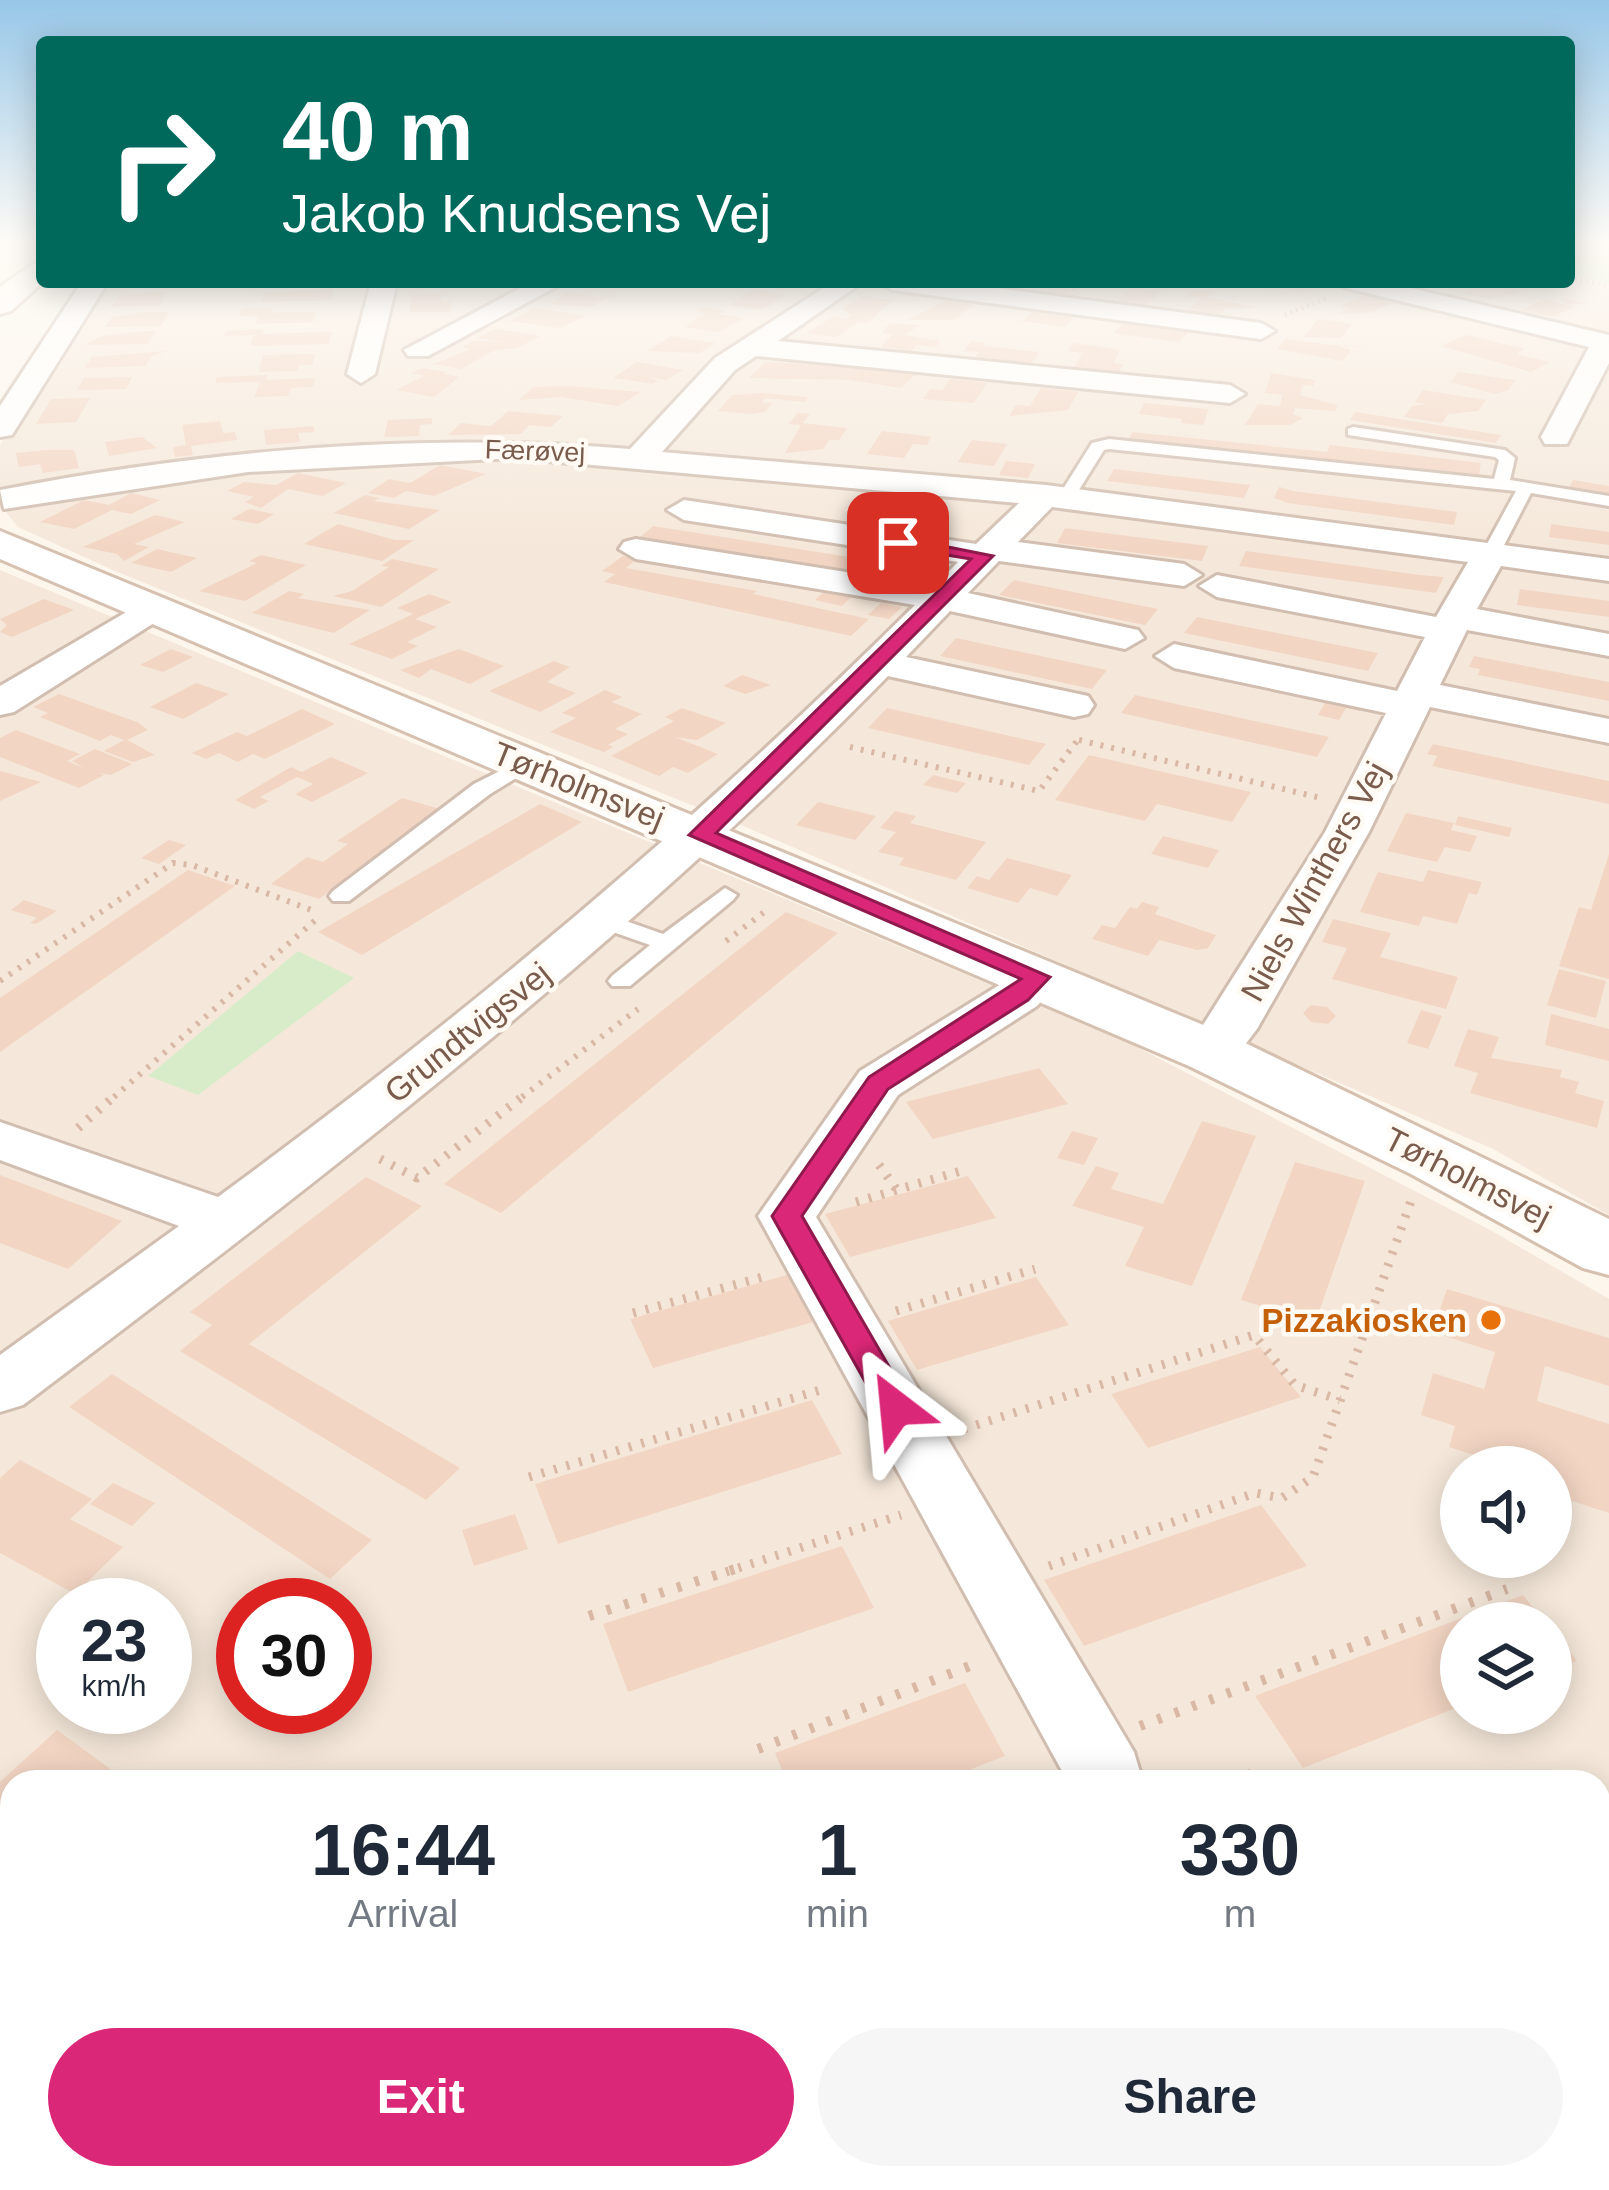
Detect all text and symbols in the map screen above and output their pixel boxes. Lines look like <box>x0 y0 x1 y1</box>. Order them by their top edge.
icon: right <box>84 84 240 240</box>
text: 40 m <box>282 84 473 178</box>
text: Jakob Knudsens Vej <box>282 183 771 243</box>
street label: Færøvej <box>484 434 586 468</box>
pin <box>847 492 949 594</box>
icon: arrive <box>865 510 931 576</box>
street label: Tørholmsvej <box>488 734 670 837</box>
street label: Niels Winthers Vej <box>1233 755 1396 1007</box>
street label: Grundtvigsvej <box>377 955 557 1110</box>
street label: Tørholmsvej <box>1379 1120 1557 1235</box>
place label: Pizzakiosken <box>1262 1302 1467 1339</box>
marker: Pizzakiosken <box>1478 1307 1504 1333</box>
position arrow <box>833 1345 959 1471</box>
map controls <box>1440 1446 1572 1734</box>
button: sound <box>1440 1446 1572 1578</box>
speed limit sign: 30 <box>216 1578 372 1734</box>
button: layers <box>1440 1602 1572 1734</box>
text: 23 <box>81 1607 147 1674</box>
text: km/h <box>81 1669 147 1702</box>
text: 16:44 <box>311 1810 495 1890</box>
text: 1 <box>817 1810 858 1890</box>
text: 330 <box>1180 1810 1300 1890</box>
text: Arrival <box>348 1892 458 1935</box>
text: min <box>806 1892 869 1935</box>
text: m <box>1224 1892 1256 1935</box>
button: Exit <box>48 2028 794 2166</box>
button: Share <box>818 2028 1563 2166</box>

